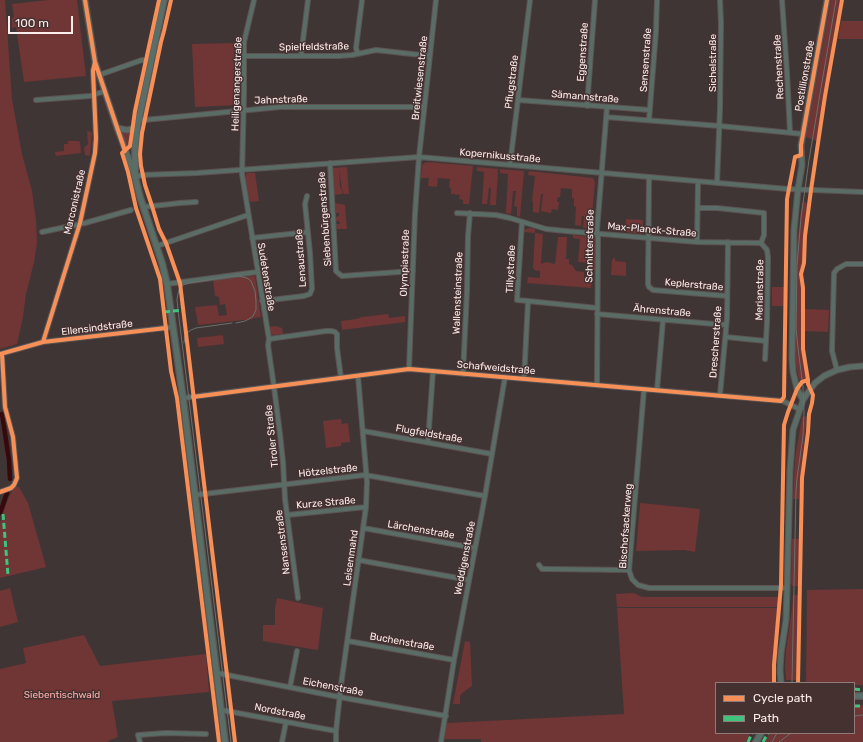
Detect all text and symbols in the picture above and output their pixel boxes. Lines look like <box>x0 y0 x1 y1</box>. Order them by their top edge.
scale bar <box>10 8 75 34</box>
text: 100 m <box>15 16 49 30</box>
street label: Eggenstraße <box>575 22 591 82</box>
street label: Sensenstraße <box>638 27 654 93</box>
street label: Sichelstraße <box>707 34 719 92</box>
street label: Rechenstraße <box>771 34 787 100</box>
street label: Breitwiesenstraße <box>410 35 430 121</box>
street label: Heiligenangerstraße <box>229 37 245 131</box>
street label: Postillionstraße <box>793 39 817 113</box>
street label: Spielfeldstraße <box>279 40 349 54</box>
street label: Pflugstraße <box>503 54 521 110</box>
street label: Sämannstraße <box>551 88 619 106</box>
street label: Jahnstraße <box>254 93 308 107</box>
street label: Kopernikusstraße <box>459 146 541 166</box>
street label: Marconistraße <box>62 168 88 236</box>
street label: Siebenbürgenstraße <box>316 171 334 267</box>
street label: Schnitterstraße <box>583 209 597 283</box>
street label: Max-Planck-Straße <box>607 220 697 240</box>
street label: Lenaustraße <box>293 228 309 288</box>
street label: Olympiastraße <box>398 229 412 297</box>
street label: Sudetenstraße <box>255 242 277 312</box>
street label: Tillystraße <box>504 245 518 293</box>
street label: Wallensteinstraße <box>451 251 465 335</box>
street label: Merianstraße <box>753 259 767 321</box>
street label: Keplerstraße <box>664 276 724 294</box>
street label: Ährenstraße <box>633 303 691 319</box>
street label: Drescherstraße <box>708 306 724 378</box>
street label: Ellensindstraße <box>61 318 133 338</box>
street label: Schafweidstraße <box>456 359 536 377</box>
street label: Tiroler Straße <box>263 404 281 468</box>
street label: Flugfeldstraße <box>395 422 463 446</box>
street label: Hötzelstraße <box>298 462 358 480</box>
street label: Bischofsackerweg <box>617 483 635 569</box>
street label: Kurze Straße <box>296 494 356 512</box>
street label: Nansenstraße <box>273 509 293 575</box>
street label: Lärchenstraße <box>387 518 455 542</box>
street label: Weddigenstraße <box>452 520 478 596</box>
street label: Leisenmahd <box>341 529 361 587</box>
street label: Buchenstraße <box>369 630 435 654</box>
street label: Eichenstraße <box>302 675 364 699</box>
legend <box>715 682 855 734</box>
park label: Siebentischwald <box>24 689 100 701</box>
text: Cycle path <box>753 691 812 705</box>
street label: Nordstraße <box>253 701 307 723</box>
text: Path <box>753 711 779 725</box>

